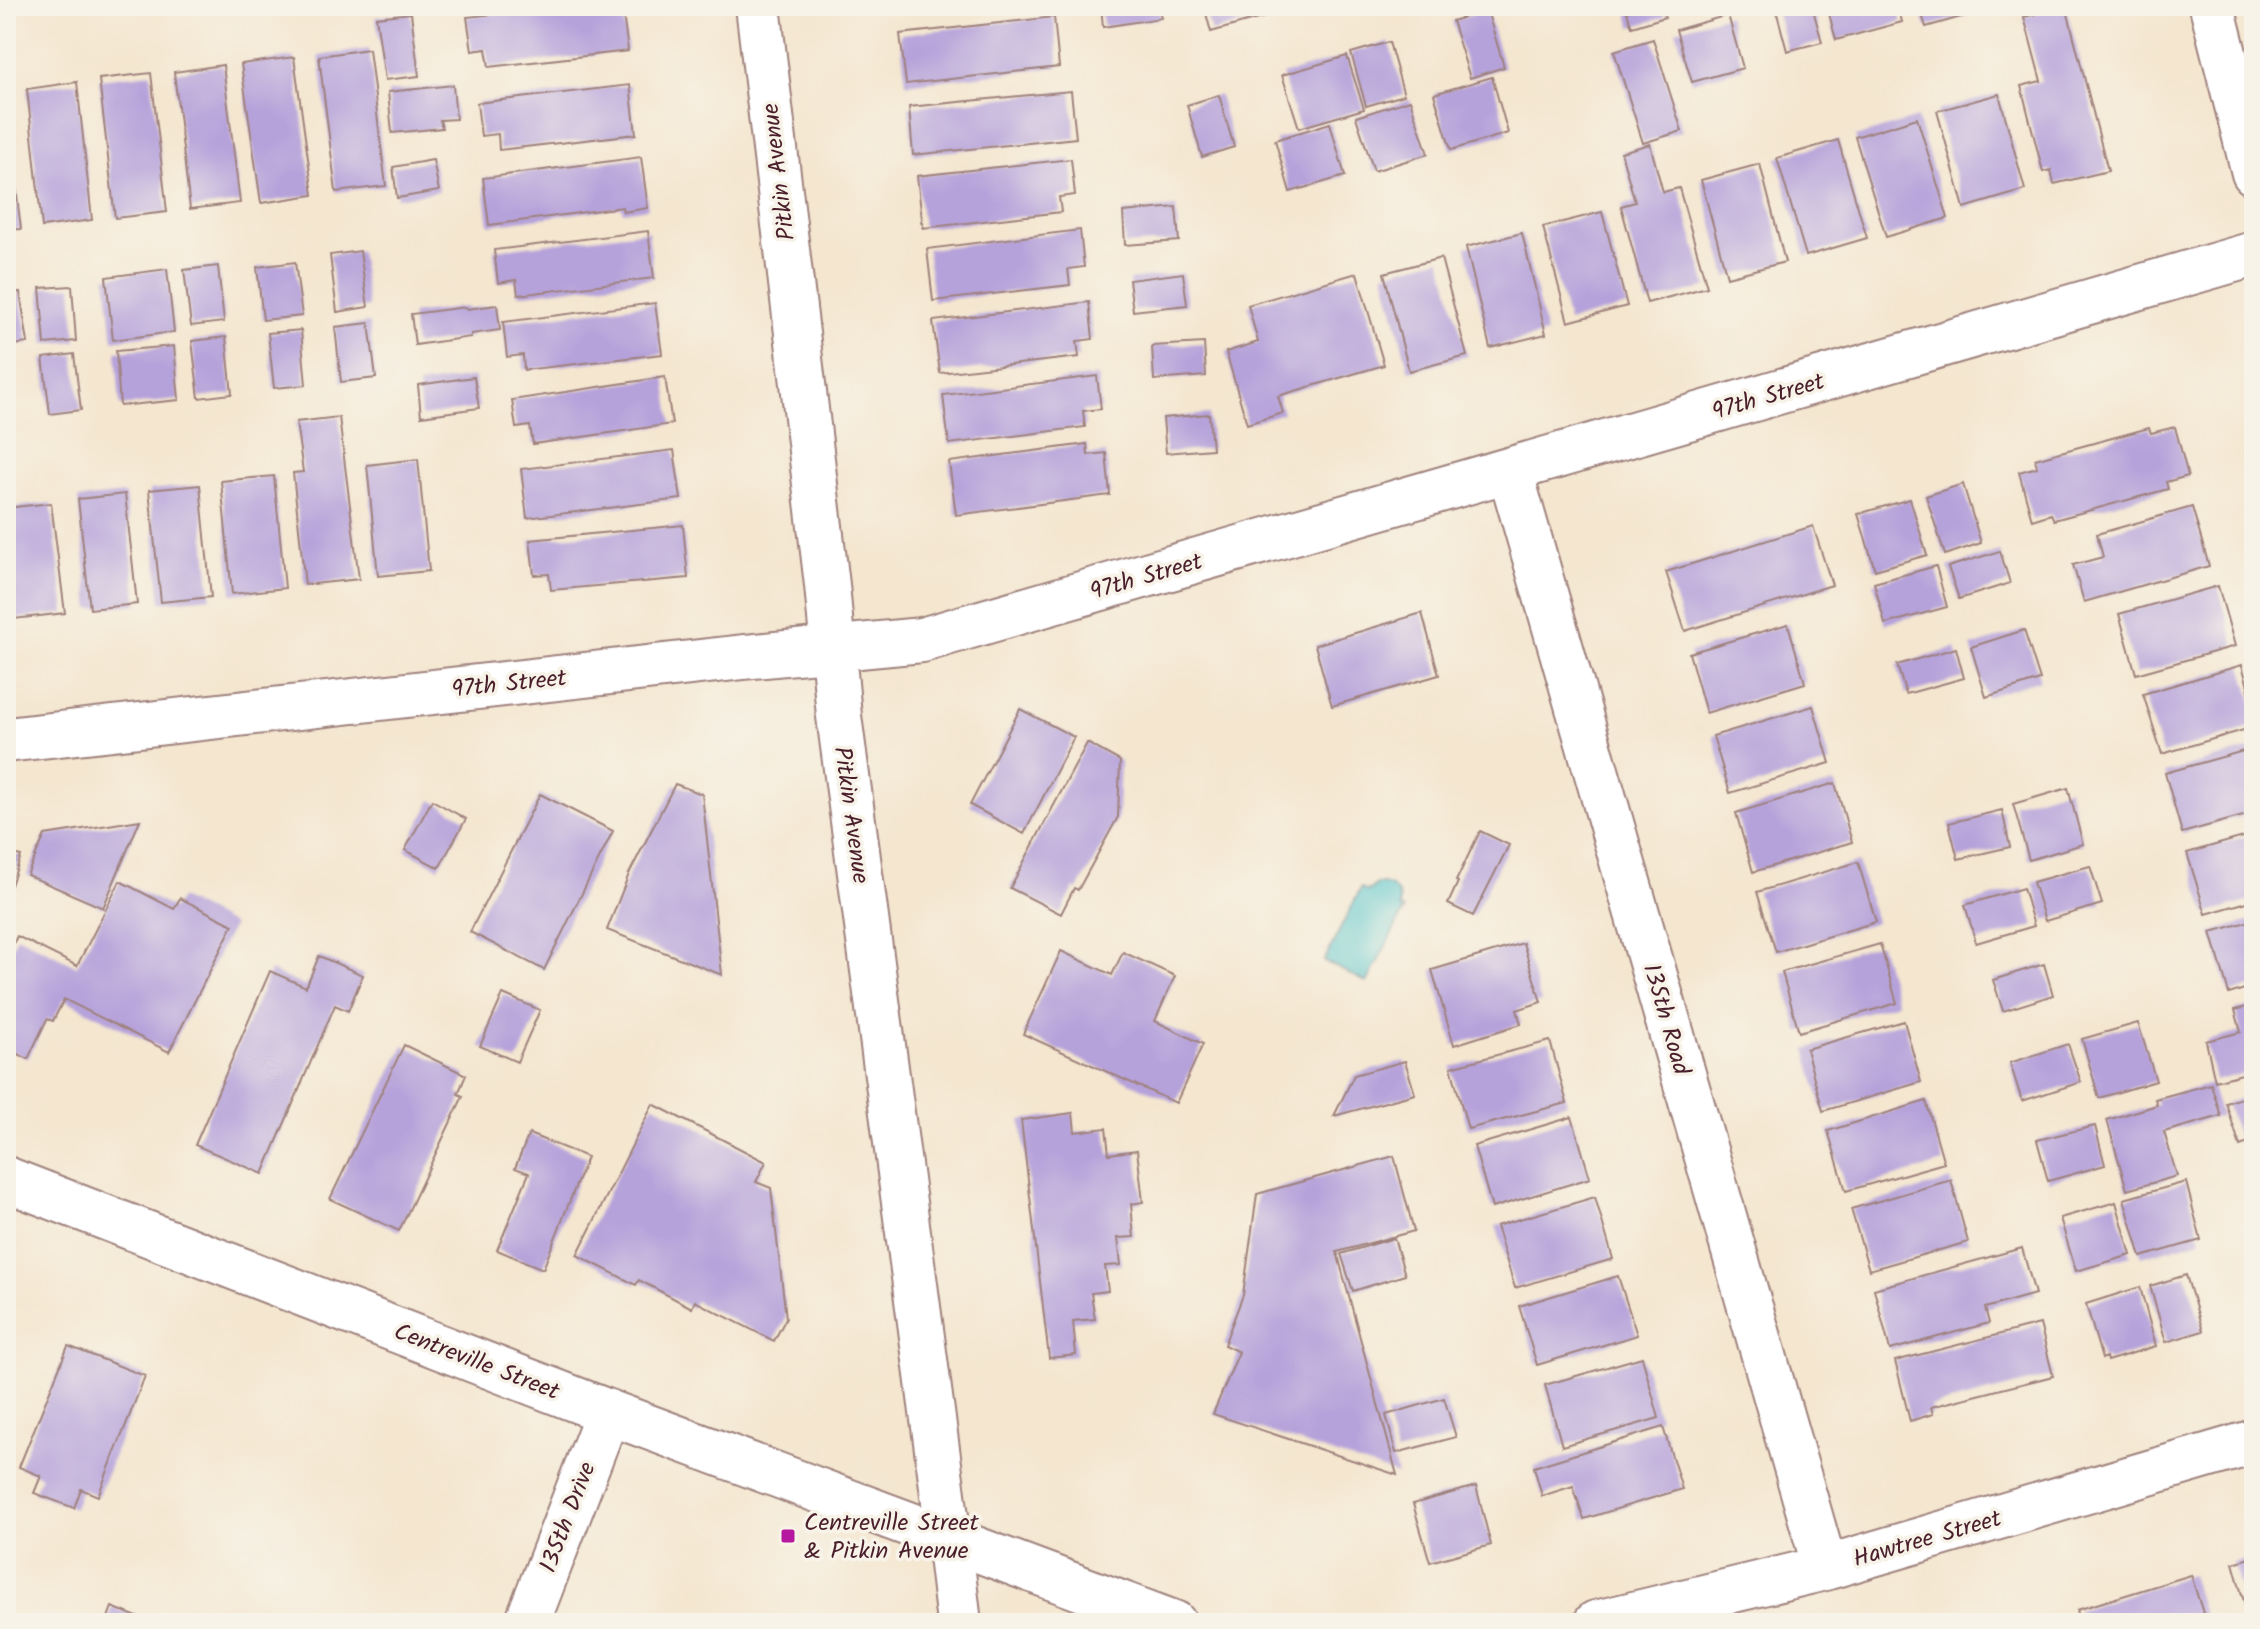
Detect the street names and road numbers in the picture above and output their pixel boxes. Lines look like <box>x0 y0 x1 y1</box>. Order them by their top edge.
street label: Pitkin Avenue <box>752 101 807 243</box>
street label: 97th Street <box>1708 363 1830 432</box>
street label: 97th Street <box>1086 543 1208 612</box>
street label: 97th Street <box>450 659 569 710</box>
street label: Pitkin Avenue <box>822 744 879 886</box>
street label: 135th Road <box>1631 959 1700 1081</box>
street label: Centreville Street <box>388 1313 566 1412</box>
street label: 135th Drive <box>529 1456 607 1579</box>
street label: Hawtree Street <box>1849 1499 2007 1579</box>

